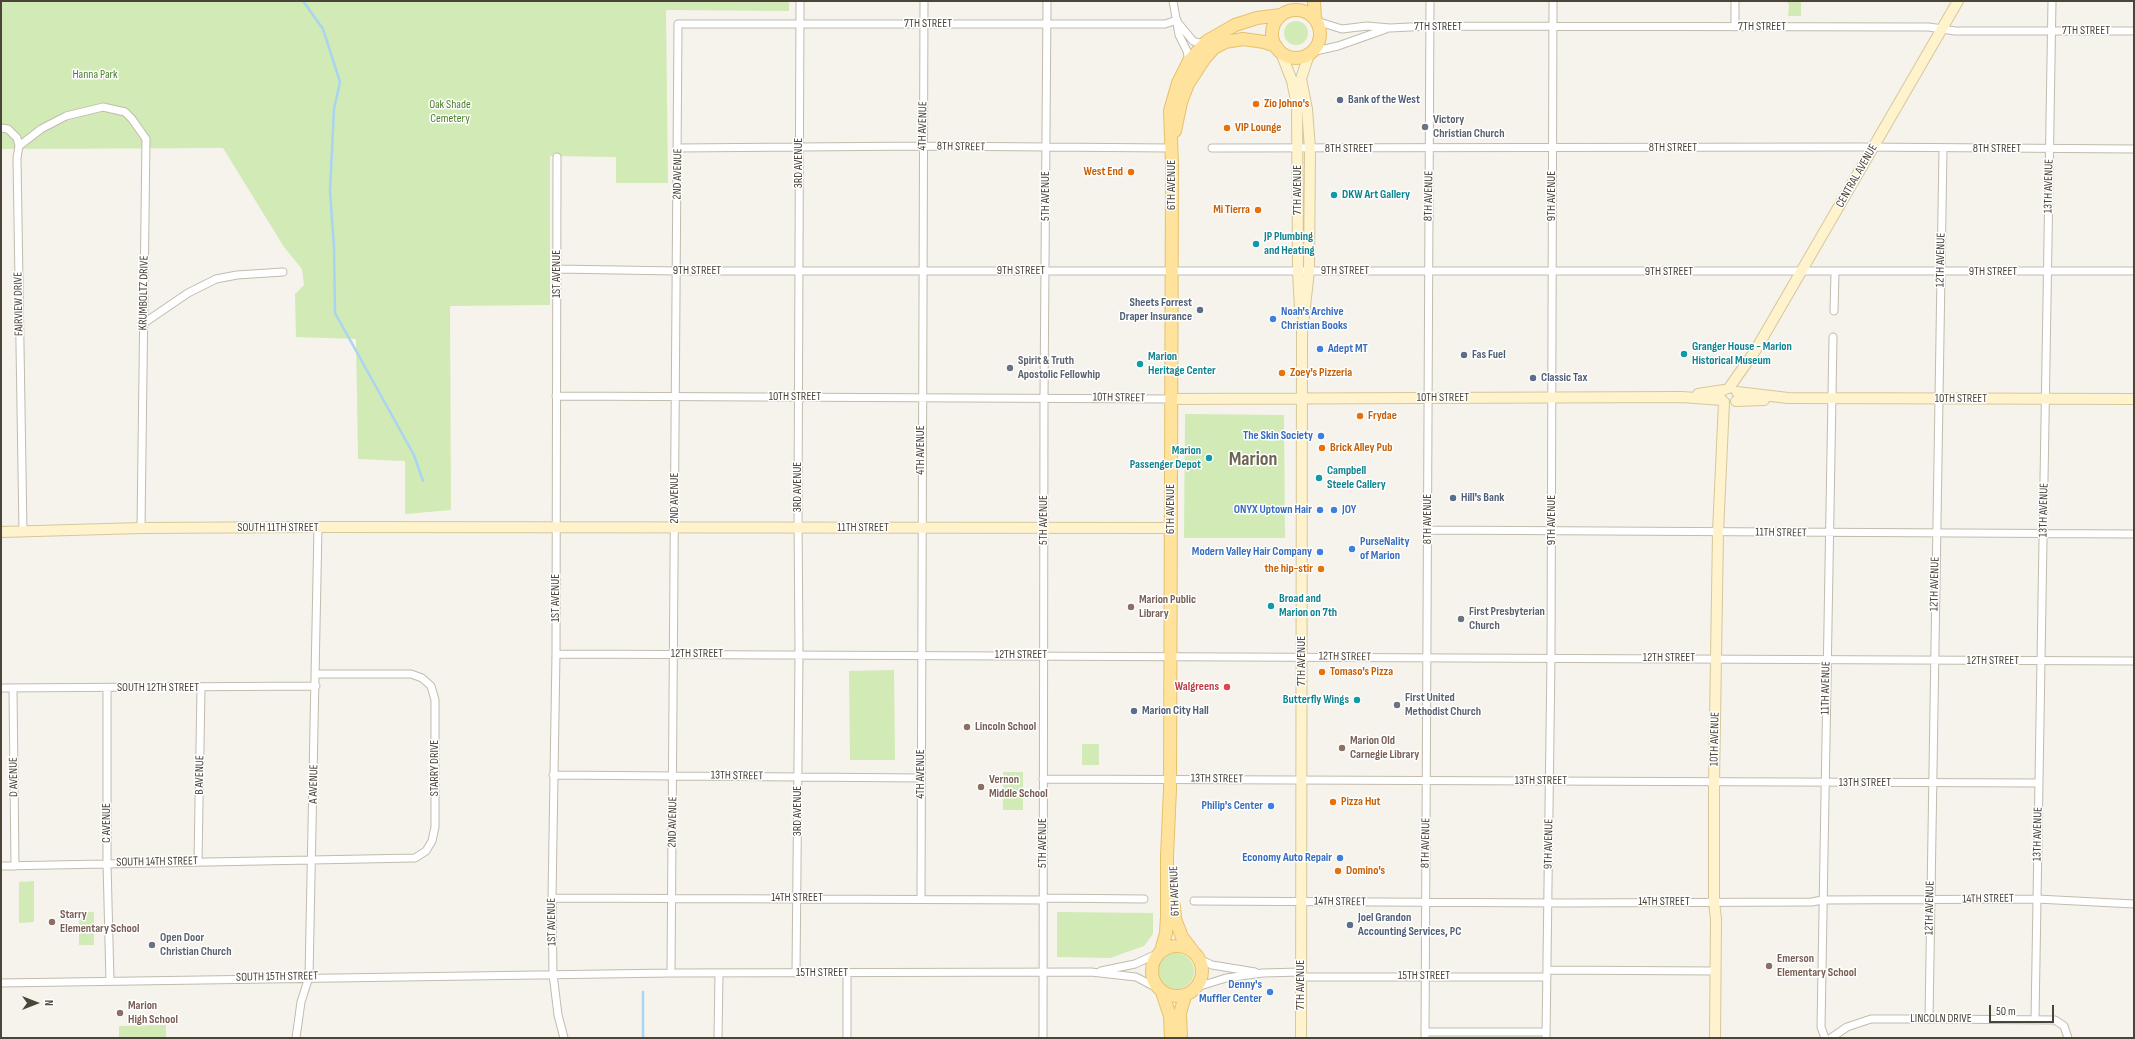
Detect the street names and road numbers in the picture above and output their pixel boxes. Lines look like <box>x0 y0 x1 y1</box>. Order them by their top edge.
street label: 7TH STREET <box>904 17 952 31</box>
street label: 7TH STREET <box>1414 20 1462 34</box>
street label: 7TH STREET <box>1738 20 1786 34</box>
street label: 7TH STREET <box>2062 24 2110 38</box>
street label: 4TH AVENUE <box>915 101 931 151</box>
street label: 3RD AVENUE <box>792 138 806 188</box>
street label: 8TH STREET <box>937 139 985 155</box>
street label: 8TH STREET <box>1649 141 1697 155</box>
street label: 8TH STREET <box>1325 142 1373 156</box>
street label: CENTRAL AVENUE <box>1833 142 1881 210</box>
street label: 8TH STREET <box>1973 142 2021 156</box>
street label: 2ND AVENUE <box>670 148 686 200</box>
street label: 13TH AVENUE <box>2041 159 2057 213</box>
street label: 6TH AVENUE <box>1165 160 1179 210</box>
street label: 7TH AVENUE <box>1291 165 1305 215</box>
street label: 5TH AVENUE <box>1039 171 1053 221</box>
street label: 8TH AVENUE <box>1421 171 1437 221</box>
street label: 9TH AVENUE <box>1545 171 1559 221</box>
street label: 12TH AVENUE <box>1933 233 1949 287</box>
street label: 1ST AVENUE <box>550 250 564 298</box>
street label: KRUMBOLTZ DRIVE <box>136 255 152 331</box>
street label: 9TH STREET <box>673 264 721 278</box>
street label: 9TH STREET <box>997 264 1045 278</box>
street label: 9TH STREET <box>1321 264 1369 278</box>
street label: 9TH STREET <box>1645 265 1693 279</box>
street label: 9TH STREET <box>1969 265 2017 279</box>
street label: FAIRVIEW DRIVE <box>11 272 27 336</box>
street label: 10TH STREET <box>769 390 821 404</box>
street label: 10TH STREET <box>1093 390 1145 406</box>
street label: 10TH STREET <box>1417 391 1469 405</box>
street label: 10TH STREET <box>1935 392 1987 406</box>
street label: 4TH AVENUE <box>914 425 928 475</box>
street label: 3RD AVENUE <box>791 462 805 512</box>
street label: 2ND AVENUE <box>668 472 682 524</box>
street label: 13TH AVENUE <box>2036 483 2052 537</box>
street label: 6TH AVENUE <box>1164 484 1178 534</box>
street label: 8TH AVENUE <box>1421 494 1435 544</box>
street label: 5TH AVENUE <box>1037 495 1051 545</box>
street label: 9TH AVENUE <box>1545 495 1559 545</box>
street label: SOUTH 11TH STREET <box>237 521 319 535</box>
street label: 11TH STREET <box>837 521 889 535</box>
street label: 11TH STREET <box>1755 525 1807 541</box>
street label: 12TH AVENUE <box>1927 557 1943 611</box>
street label: 1ST AVENUE <box>549 574 563 622</box>
street label: 7TH AVENUE <box>1295 636 1309 686</box>
street label: 12TH STREET <box>671 647 723 661</box>
street label: 12TH STREET <box>995 648 1047 662</box>
street label: 12TH STREET <box>1319 649 1371 665</box>
street label: 12TH STREET <box>1643 651 1695 665</box>
street label: 12TH STREET <box>1967 654 2019 668</box>
street label: 11TH AVENUE <box>1818 661 1834 715</box>
street label: SOUTH 12TH STREET <box>117 681 199 695</box>
street label: 10TH AVENUE <box>1707 712 1723 766</box>
street label: STARRY DRIVE <box>428 740 442 796</box>
street label: 4TH AVENUE <box>914 749 928 799</box>
street label: B AVENUE <box>192 755 208 795</box>
street label: D AVENUE <box>6 757 22 797</box>
street label: A AVENUE <box>306 764 322 804</box>
street label: 13TH STREET <box>711 768 763 784</box>
street label: 13TH STREET <box>1191 771 1243 787</box>
street label: 13TH STREET <box>1515 774 1567 788</box>
street label: 13TH STREET <box>1839 776 1891 790</box>
street label: 3RD AVENUE <box>791 786 805 836</box>
street label: 2ND AVENUE <box>665 796 681 848</box>
street label: C AVENUE <box>100 803 114 843</box>
street label: 13TH AVENUE <box>2030 807 2046 861</box>
street label: 5TH AVENUE <box>1036 818 1050 868</box>
street label: 8TH AVENUE <box>1418 818 1434 868</box>
street label: 9TH AVENUE <box>1541 819 1557 869</box>
street label: SOUTH 14TH STREET <box>116 854 198 870</box>
street label: 6TH AVENUE <box>1167 866 1183 916</box>
street label: 12TH AVENUE <box>1922 881 1938 935</box>
street label: 14TH STREET <box>771 891 823 905</box>
street label: 14TH STREET <box>1962 891 2014 907</box>
street label: 14TH STREET <box>1314 894 1366 910</box>
street label: 14TH STREET <box>1638 895 1690 909</box>
street label: 1ST AVENUE <box>544 898 560 946</box>
street label: 7TH AVENUE <box>1294 960 1308 1010</box>
street label: 15TH STREET <box>796 966 848 980</box>
street label: SOUTH 15TH STREET <box>236 969 318 985</box>
street label: 15TH STREET <box>1398 969 1450 983</box>
street label: LINCOLN DRIVE <box>1910 1012 1972 1026</box>

